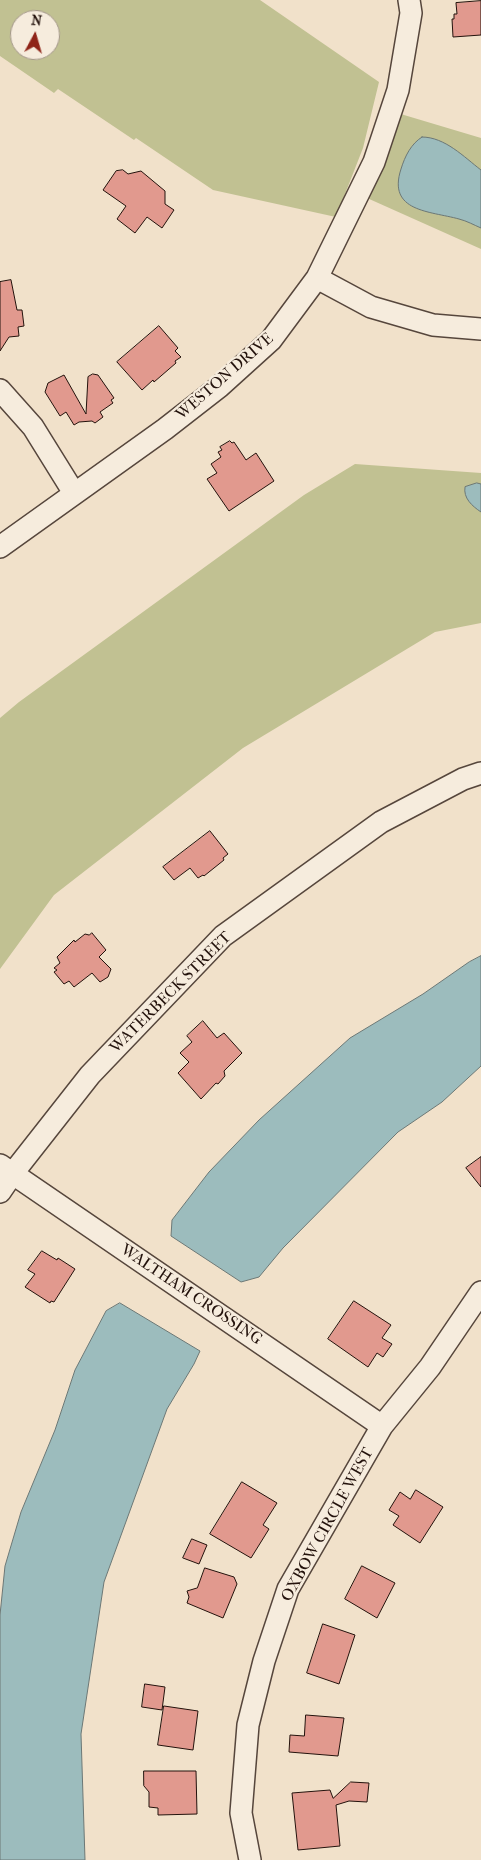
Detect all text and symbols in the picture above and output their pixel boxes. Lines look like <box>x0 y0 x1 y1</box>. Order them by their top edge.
north arrow <box>10 10 60 60</box>
text: N <box>30 12 43 30</box>
street label: WESTON DRIVE <box>172 330 278 424</box>
street label: WATERBECK STREET <box>106 928 236 1058</box>
street label: WALTHAM CROSSING <box>117 1240 265 1350</box>
street label: OXBOW CIRCLE WEST <box>278 1445 378 1605</box>

